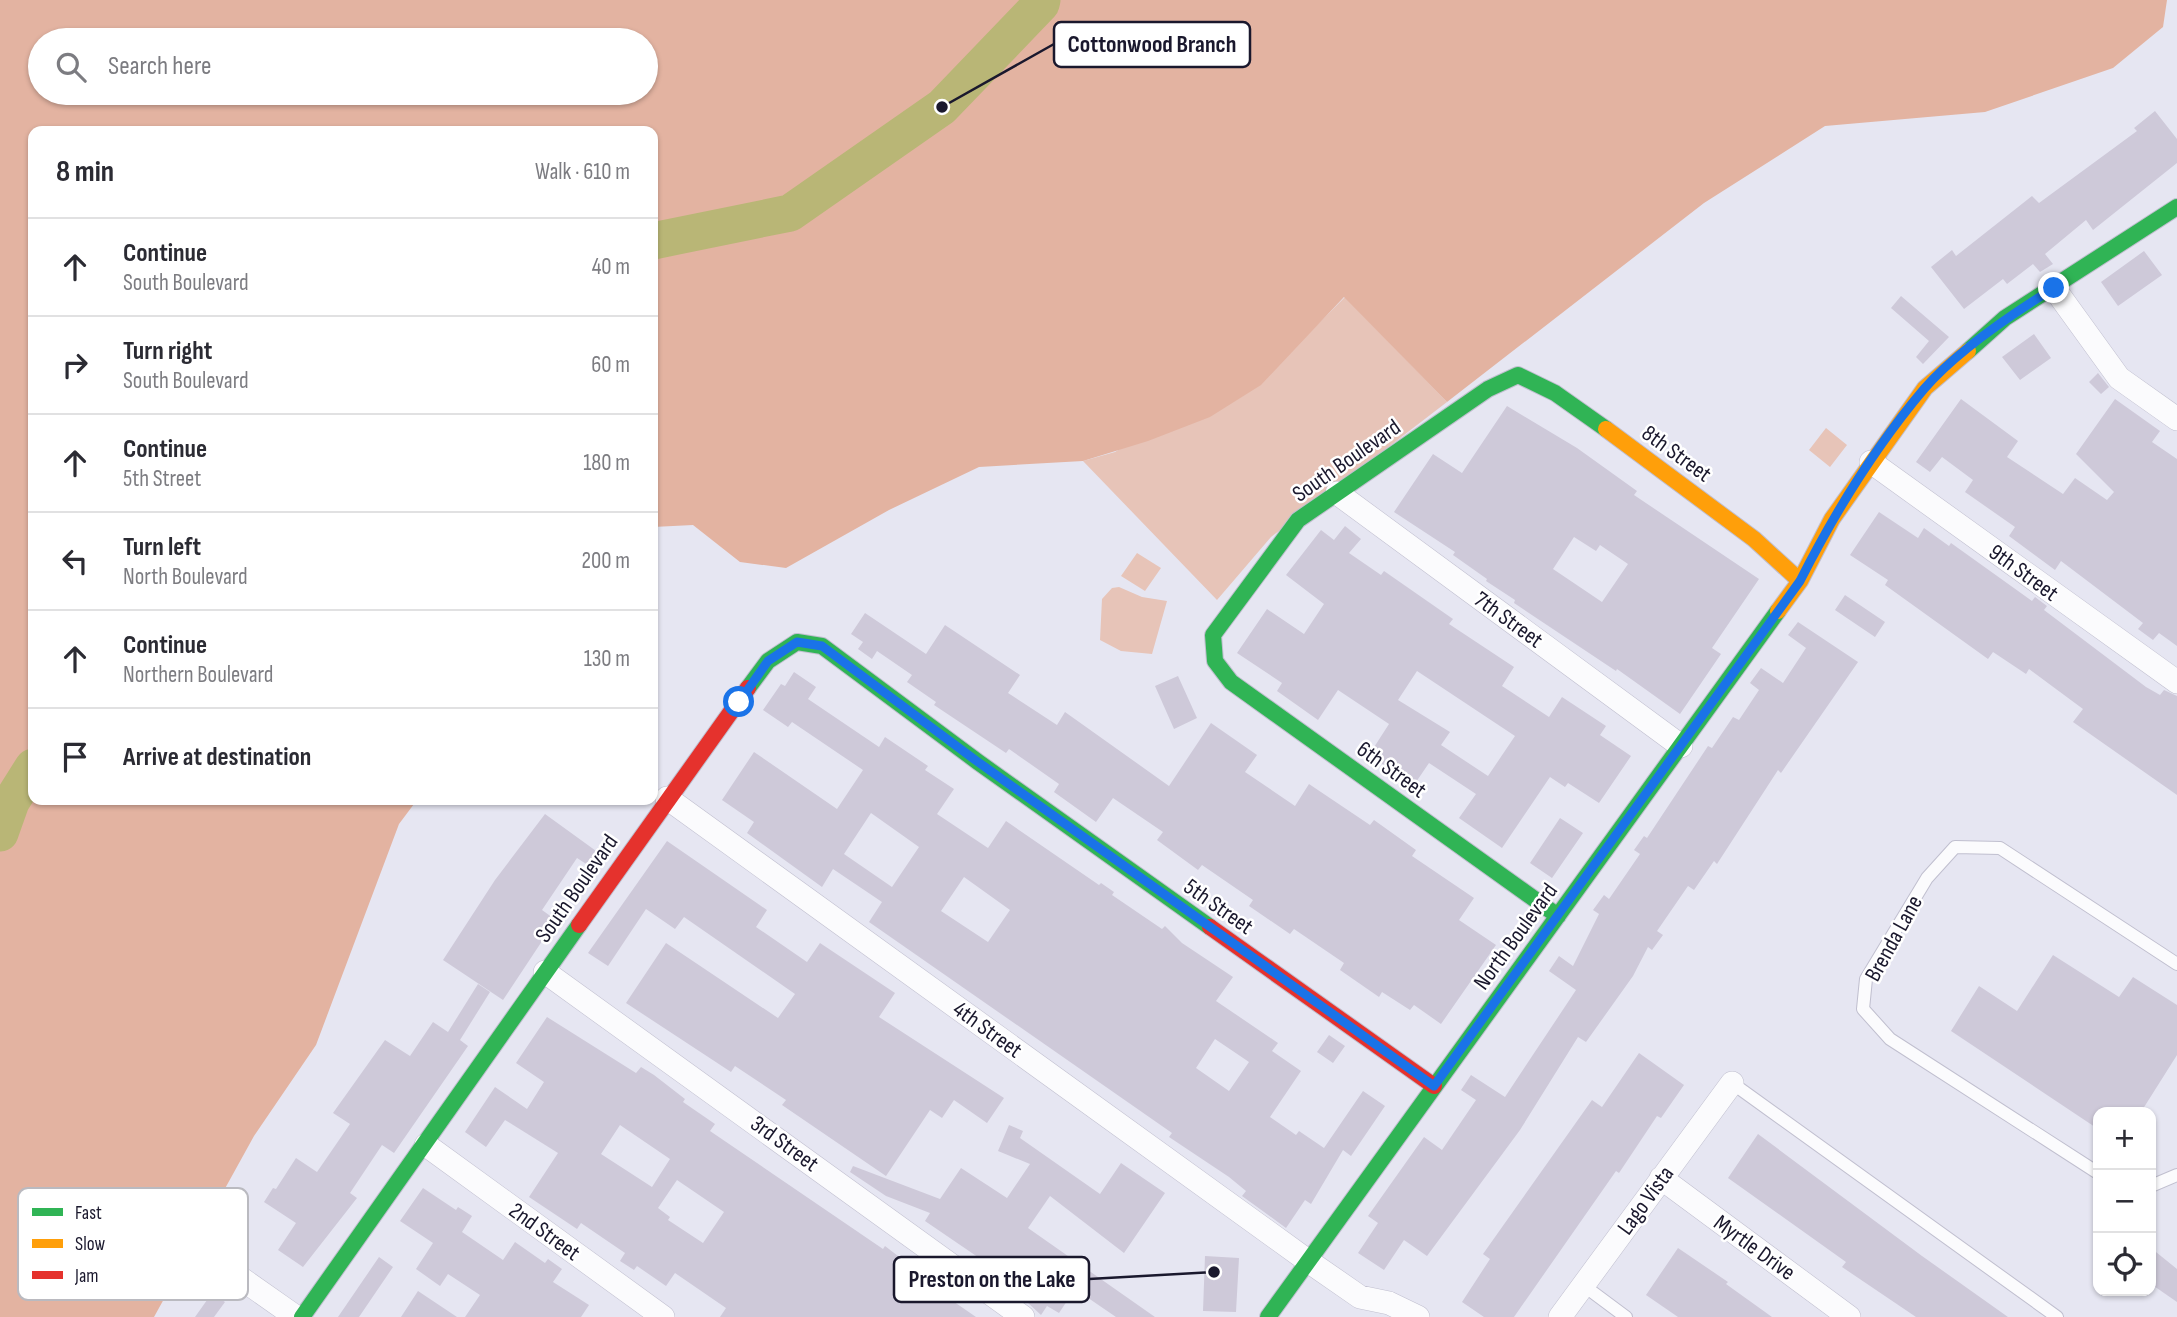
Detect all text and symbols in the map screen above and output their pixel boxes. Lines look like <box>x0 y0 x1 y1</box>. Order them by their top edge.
callout: Cottonwood Branch <box>1054 22 1250 67</box>
search box <box>28 28 658 105</box>
text: Cottonwood Branch <box>1068 30 1236 59</box>
icon: search <box>52 48 90 86</box>
text: Search here <box>108 51 211 82</box>
text: 8 min <box>56 154 114 190</box>
text: Walk · 610 m <box>535 158 630 186</box>
text: Continue <box>123 238 207 269</box>
icon: ahead <box>56 248 94 286</box>
text: 40 m <box>592 253 630 281</box>
text: South Boulevard <box>123 269 249 297</box>
route end <box>2038 272 2069 303</box>
text: Turn right <box>123 336 212 367</box>
icon: right <box>56 346 94 384</box>
text: 60 m <box>591 351 630 379</box>
text: South Boulevard <box>123 367 249 395</box>
street label: South Boulevard <box>1287 413 1406 508</box>
street label: 8th Street <box>1636 419 1717 488</box>
text: Continue <box>123 434 207 465</box>
icon: ahead <box>56 444 94 482</box>
text: 180 m <box>583 449 630 477</box>
text: 5th Street <box>123 465 201 493</box>
text: Turn left <box>123 532 201 563</box>
street label: 9th Street <box>1983 538 2064 607</box>
icon: left <box>56 542 94 580</box>
text: 200 m <box>582 547 630 575</box>
text: North Boulevard <box>123 563 248 591</box>
street label: 7th Street <box>1468 585 1548 654</box>
text: Continue <box>123 630 207 661</box>
icon: ahead <box>56 640 94 678</box>
text: 130 m <box>584 645 630 673</box>
text: Northern Boulevard <box>123 661 273 689</box>
route start <box>723 686 754 717</box>
street label: 6th Street <box>1351 735 1432 804</box>
icon: arrive <box>56 738 94 776</box>
text: Arrive at destination <box>123 742 311 773</box>
street label: South Boulevard <box>529 829 624 948</box>
street label: 5th Street <box>1178 873 1259 941</box>
street label: North Boulevard <box>1468 878 1564 995</box>
street label: Brenda Lane <box>1859 891 1929 986</box>
street label: 4th Street <box>947 995 1027 1064</box>
map controls <box>2093 1107 2156 1296</box>
button: + <box>2093 1107 2156 1170</box>
street label: 3rd Street <box>745 1110 824 1178</box>
street label: Lago Vista <box>1611 1161 1680 1240</box>
button: − <box>2093 1170 2156 1233</box>
legend <box>18 1188 248 1300</box>
street label: 2nd Street <box>503 1197 585 1267</box>
text: Fast <box>75 1202 102 1225</box>
street label: Myrtle Drive <box>1708 1209 1801 1287</box>
text: Slow <box>75 1233 105 1256</box>
button: locate <box>2093 1233 2156 1296</box>
callout: Preston on the Lake <box>894 1257 1089 1302</box>
text: Jam <box>74 1265 98 1288</box>
text: Preston on the Lake <box>909 1265 1075 1294</box>

